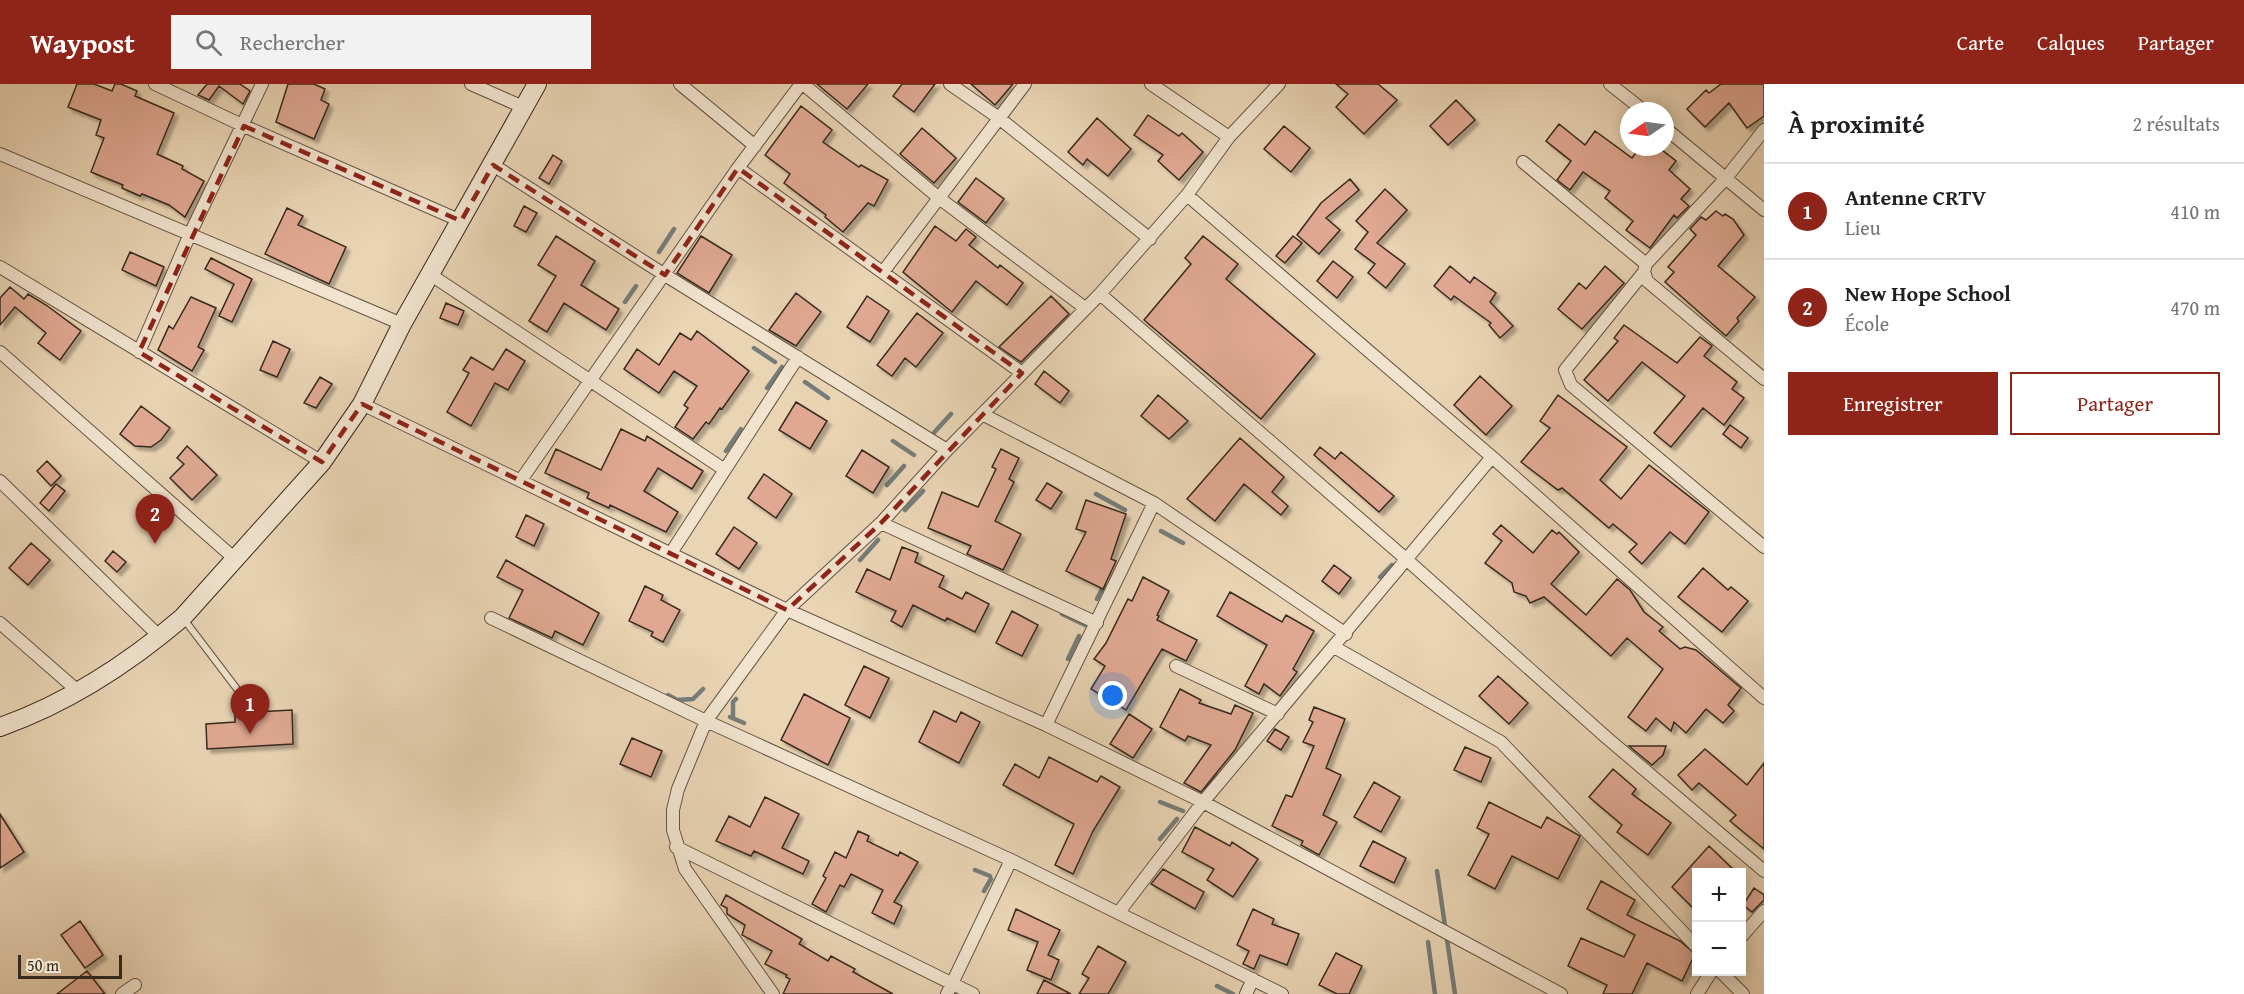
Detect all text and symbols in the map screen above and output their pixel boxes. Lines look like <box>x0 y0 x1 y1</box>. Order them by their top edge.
search box <box>171 15 591 69</box>
text: Waypost <box>30 22 135 63</box>
icon: search <box>192 26 225 59</box>
text: Rechercher <box>240 26 345 58</box>
text: Carte <box>1957 27 2004 58</box>
text: Calques <box>2037 27 2105 58</box>
text: Partager <box>2138 27 2214 58</box>
north arrow <box>1620 102 1674 156</box>
text: À proximité <box>1788 104 1925 143</box>
text: 2 résultats <box>2132 109 2220 138</box>
text: Antenne CRTV <box>1845 181 1986 213</box>
text: 1 <box>1802 197 1813 226</box>
text: 410 m <box>2170 197 2220 226</box>
text: Lieu <box>1845 213 1881 242</box>
text: New Hope School <box>1845 277 2011 309</box>
text: 2 <box>1802 293 1813 322</box>
text: 470 m <box>2170 293 2220 322</box>
text: École <box>1845 309 1889 338</box>
button: Enregistrer <box>1788 372 1998 435</box>
button: Partager <box>2010 372 2220 435</box>
pin: 2 <box>136 494 174 544</box>
your location <box>1098 681 1127 710</box>
pin: 1 <box>230 684 270 734</box>
map controls <box>1692 868 1746 976</box>
button: + <box>1692 868 1746 922</box>
button: − <box>1692 922 1746 976</box>
scale bar <box>18 952 122 980</box>
text: 50 m <box>27 953 59 977</box>

